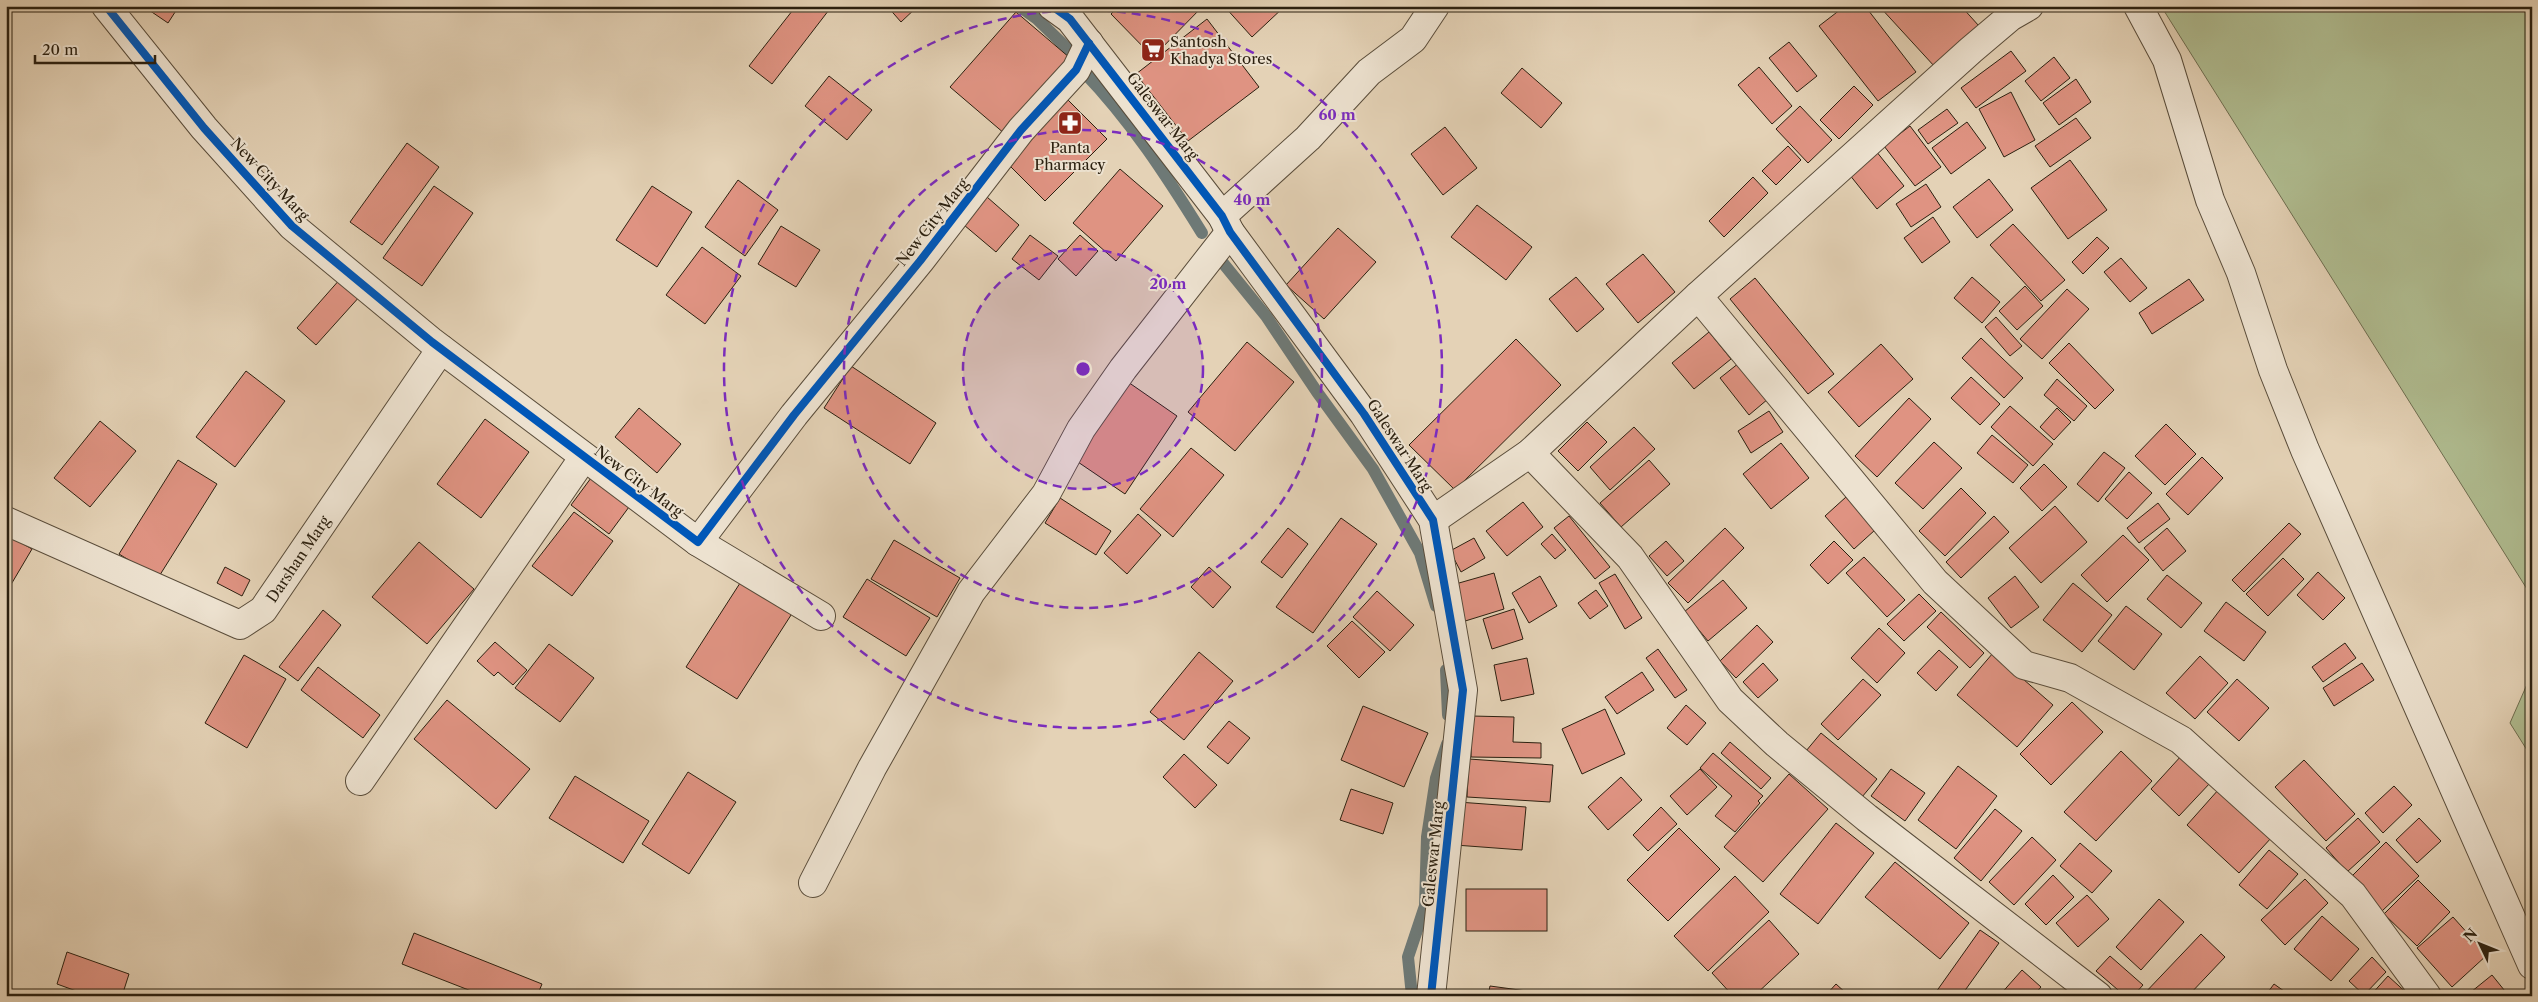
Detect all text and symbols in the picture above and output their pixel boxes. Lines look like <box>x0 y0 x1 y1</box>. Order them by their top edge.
scale bar <box>35 32 155 64</box>
place label: Santosh Khadya Stores <box>1170 32 1272 68</box>
supermarket icon: Santosh Khadya Stores <box>1140 37 1166 63</box>
text: 20 m <box>42 40 78 59</box>
street label: Galeswar Marg <box>1123 68 1203 164</box>
text: 60 m <box>1318 105 1356 124</box>
pharmacy icon: Panta Pharmacy <box>1057 110 1083 136</box>
street label: New City Marg <box>227 134 313 224</box>
place label: Panta Pharmacy <box>1034 138 1106 174</box>
street label: New City Marg <box>892 174 972 270</box>
text: 40 m <box>1233 190 1271 209</box>
text: 20 m <box>1149 274 1187 293</box>
centre of rings <box>1074 360 1092 378</box>
street label: Galeswar Marg <box>1363 395 1437 495</box>
street label: New City Marg <box>591 441 687 521</box>
street label: Darshan Marg <box>262 512 334 606</box>
street label: Galeswar Marg <box>1418 800 1448 908</box>
north arrow <box>2456 920 2506 970</box>
text: N <box>2460 925 2481 946</box>

